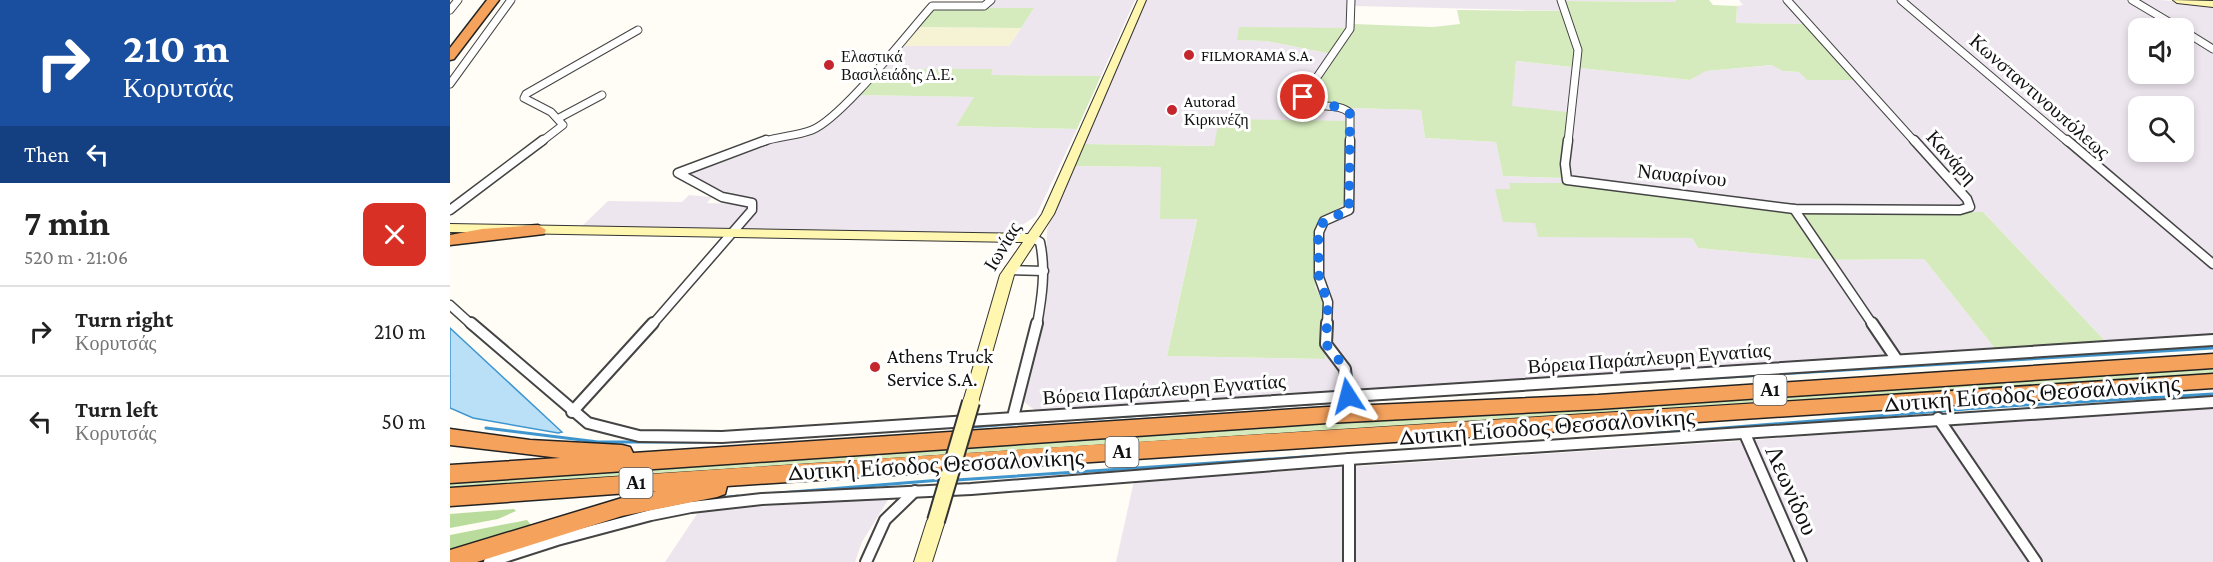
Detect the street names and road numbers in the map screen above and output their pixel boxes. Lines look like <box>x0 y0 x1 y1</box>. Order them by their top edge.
street label: Κωνσταντινουπόλεως <box>1966 29 2115 163</box>
street label: Κανάρη <box>1922 126 1982 189</box>
street label: Ναυαρίνου <box>1636 159 1728 192</box>
street label: Ιωνίας <box>979 218 1025 274</box>
street label: Βόρεια Παράπλευρη Εγνατίας <box>1527 339 1771 378</box>
street label: Δυτική Είσοδος Θεσσαλονίκης <box>1883 369 2181 417</box>
street label: Βόρεια Παράπλευρη Εγνατίας <box>1042 370 1286 409</box>
road number: Α1 <box>1754 375 1786 405</box>
street label: Δυτική Είσοδος Θεσσαλονίκης <box>1398 402 1696 450</box>
road number: Α1 <box>1106 437 1138 467</box>
street label: Λεωνίδου <box>1760 441 1824 539</box>
street label: Δυτική Είσοδος Θεσσαλονίκης <box>787 443 1085 485</box>
road number: Α1 <box>620 468 652 498</box>

